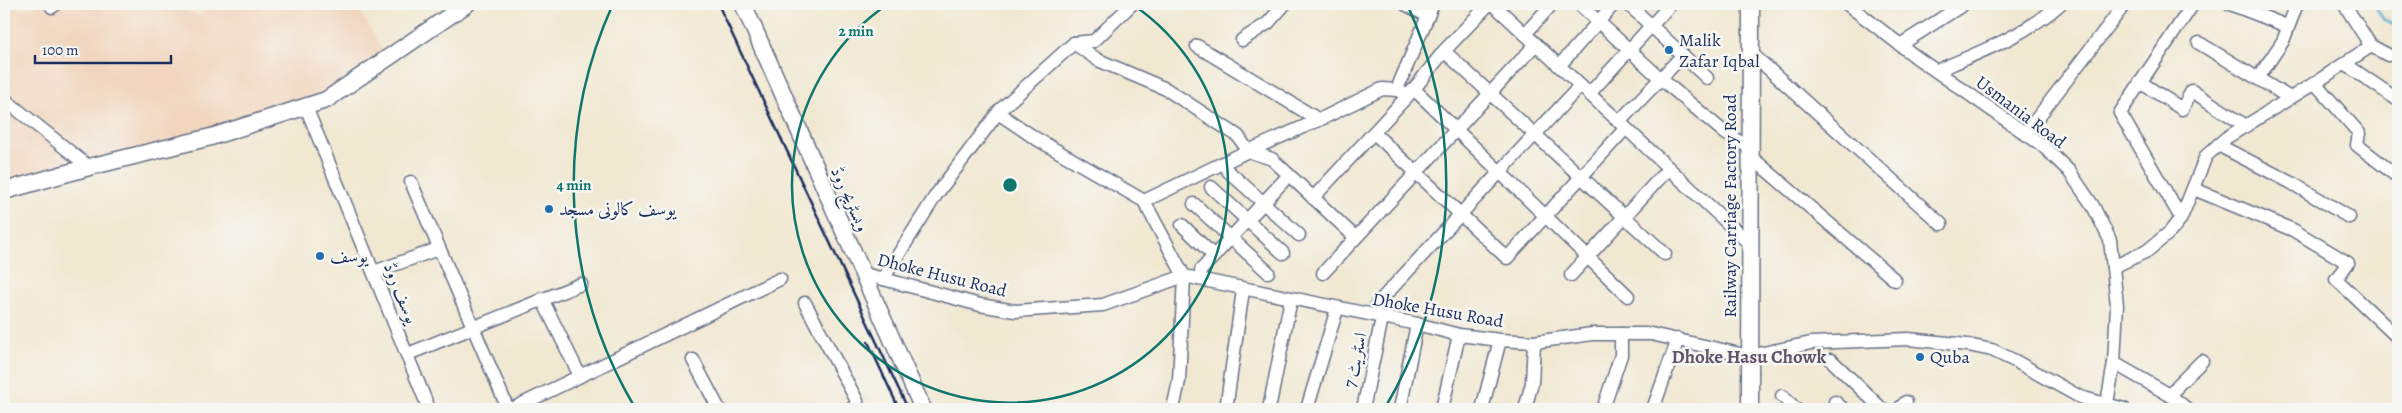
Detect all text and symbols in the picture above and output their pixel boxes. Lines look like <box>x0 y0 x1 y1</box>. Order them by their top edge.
text: 2 min <box>838 21 874 41</box>
place label: Malik Zafar Iqbal <box>1679 28 1760 73</box>
scale bar <box>35 32 171 64</box>
text: 100 m <box>42 40 79 60</box>
marker: Malik Zafar Iqbal <box>1663 44 1675 56</box>
street label: Usmania Road <box>1971 70 2071 154</box>
street label: Railway Carriage Factory Road <box>1718 94 1742 318</box>
street label: ویسٹریج روڈ <box>821 163 875 237</box>
text: 4 min <box>556 175 592 195</box>
centre of rings <box>1001 176 1019 194</box>
place label: یوسف کالونی مسجد <box>559 197 677 221</box>
marker: یوسف کالونی مسجد <box>543 203 555 215</box>
place label: یوسف <box>330 244 370 268</box>
street label: Dhoke Husu Road <box>875 247 1010 303</box>
marker: یوسف <box>314 250 326 262</box>
street label: یوسف روڈ <box>378 259 425 329</box>
street label: Dhoke Husu Road <box>1371 287 1506 333</box>
street label: اسٹریٹ 7 <box>1337 330 1373 390</box>
district label: Dhoke Hasu Chowk <box>1672 344 1827 370</box>
place label: Quba <box>1930 345 1970 369</box>
marker: Quba <box>1914 351 1926 363</box>

